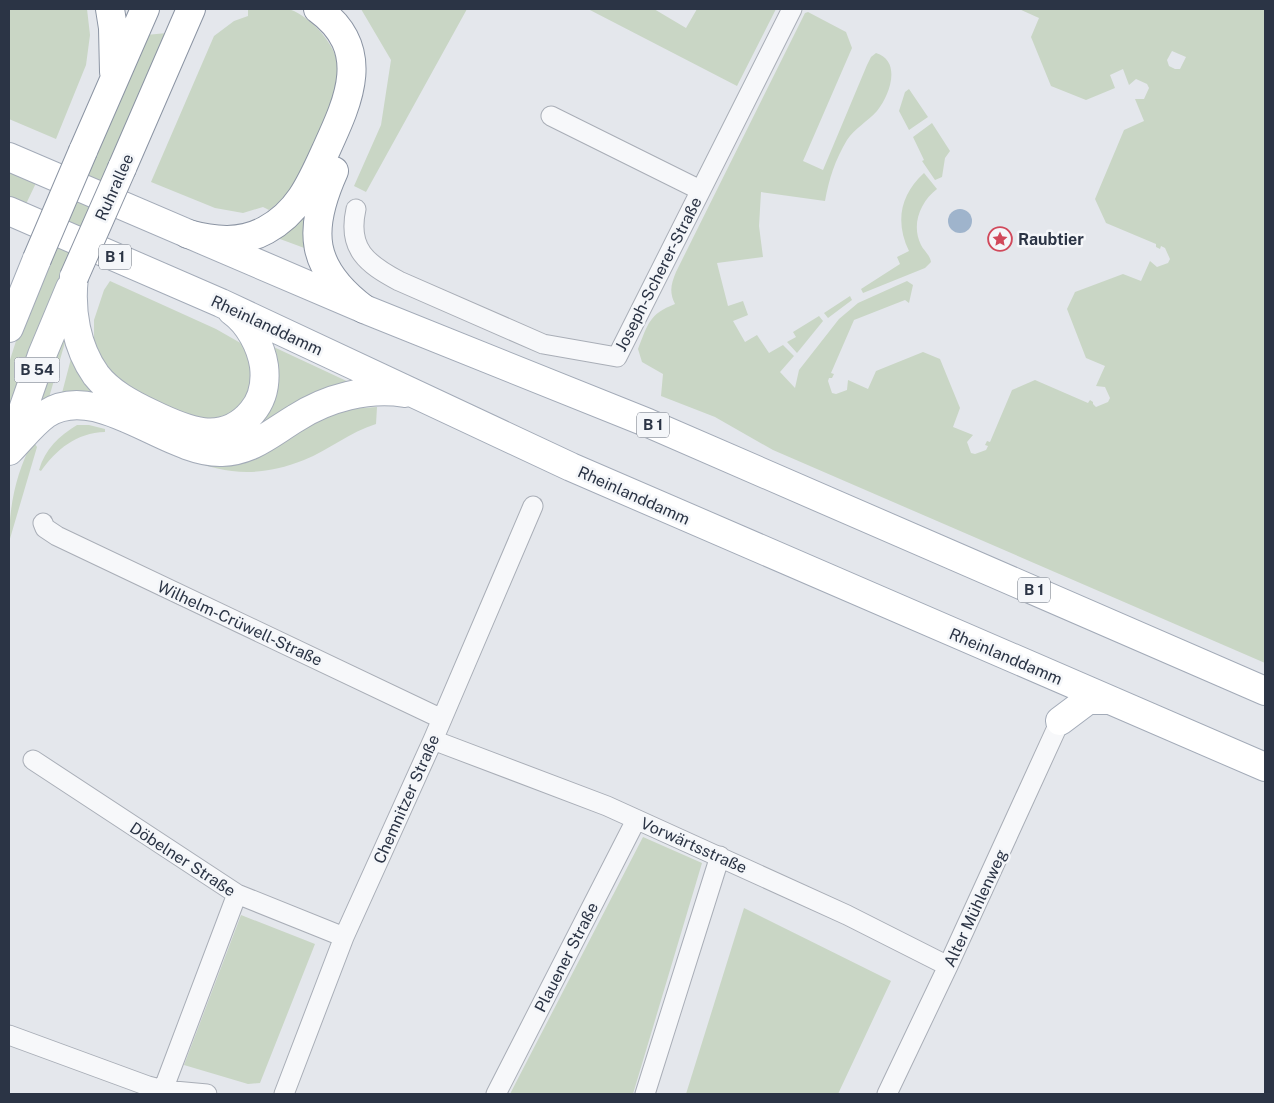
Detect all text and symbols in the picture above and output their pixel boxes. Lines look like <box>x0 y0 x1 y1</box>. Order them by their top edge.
street label: Ruhrallee <box>91 151 138 224</box>
street label: Joseph-Scherer-Straße <box>611 194 706 355</box>
place icon: Raubtier <box>987 226 1013 252</box>
place label: Raubtier <box>1018 230 1084 249</box>
road number: B 1 <box>99 244 131 270</box>
street label: Rheinlanddamm <box>208 291 326 360</box>
road number: B 54 <box>15 358 60 382</box>
road number: B 1 <box>637 412 669 438</box>
street label: Rheinlanddamm <box>575 462 693 529</box>
street label: Wilhelm-Crüwell-Straße <box>154 577 325 670</box>
road number: B 1 <box>1018 578 1050 602</box>
street label: Rheinlanddamm <box>947 624 1065 689</box>
street label: Chemnitzer Straße <box>369 732 443 867</box>
street label: Vorwärtsstraße <box>638 814 750 877</box>
street label: Döbelner Straße <box>126 818 239 901</box>
street label: Alter Mühlenweg <box>940 846 1011 970</box>
street label: Plauener Straße <box>531 899 602 1015</box>

